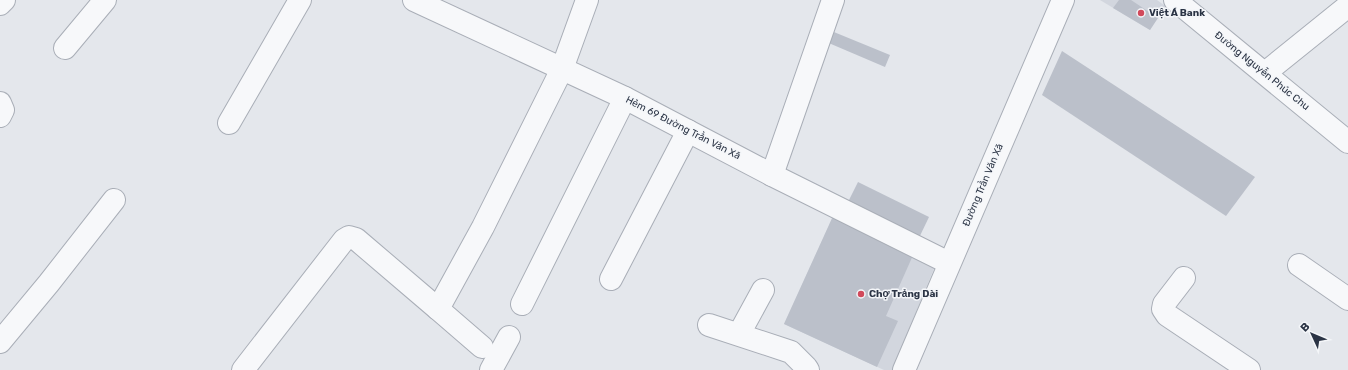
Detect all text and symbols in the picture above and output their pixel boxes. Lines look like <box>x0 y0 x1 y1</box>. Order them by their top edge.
place label: Việt Á Bank <box>1149 7 1205 19</box>
marker: Việt Á Bank <box>1136 8 1146 18</box>
street label: Đường Nguyễn Phúc Chu <box>1212 29 1312 113</box>
street label: Hẻm 69 Đường Trần Văn Xã <box>624 93 743 162</box>
street label: Đường Trần Văn Xã <box>959 141 1006 228</box>
place label: Chợ Trảng Dài <box>869 288 938 300</box>
marker: Chợ Trảng Dài <box>856 289 866 299</box>
north arrow <box>1292 314 1332 354</box>
text: B <box>1298 320 1313 335</box>

